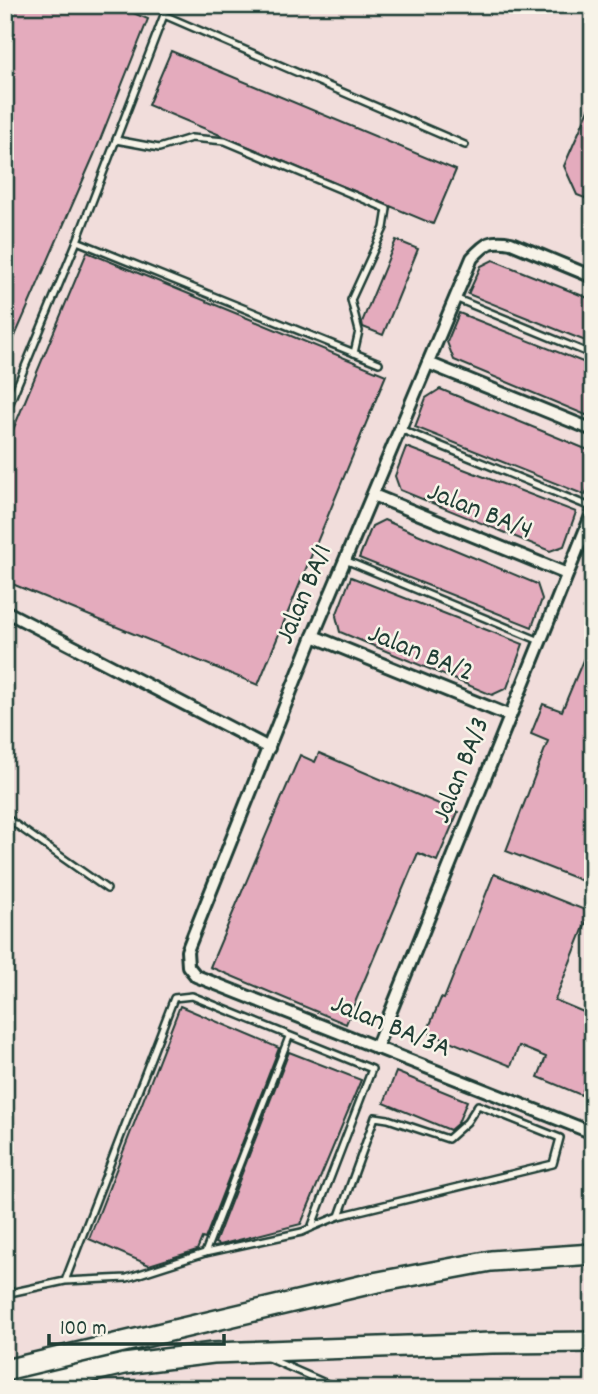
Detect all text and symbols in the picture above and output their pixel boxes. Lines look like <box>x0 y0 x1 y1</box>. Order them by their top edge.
street label: Jalan BA/4 <box>420 474 538 552</box>
street label: Jalan BA/1 <box>267 539 345 651</box>
street label: Jalan BA/2 <box>361 616 479 694</box>
street label: Jalan BA/3 <box>424 712 502 830</box>
street label: Jalan BA/3A <box>324 986 456 1070</box>
scale bar <box>49 1303 224 1347</box>
text: 100 m <box>60 1315 107 1345</box>

